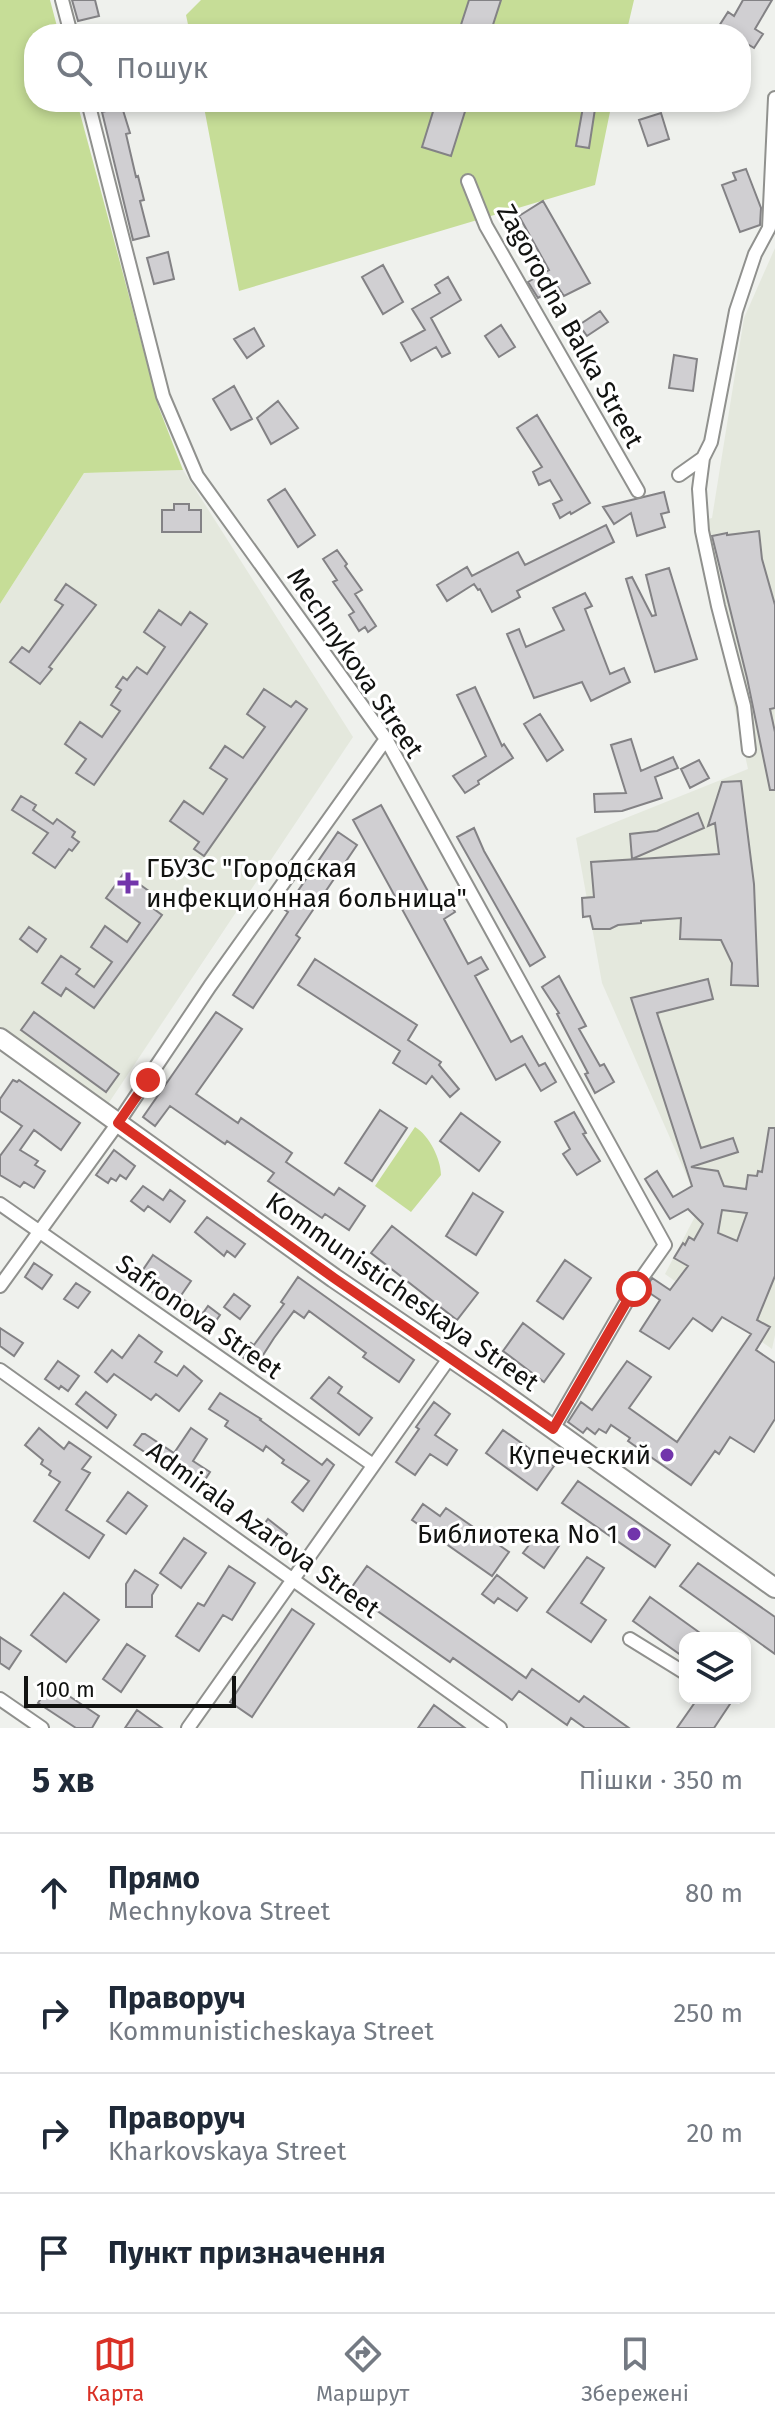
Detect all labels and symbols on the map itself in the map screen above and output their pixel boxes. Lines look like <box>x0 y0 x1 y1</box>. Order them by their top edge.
street label: Zagorodna Balka Street <box>490 199 650 454</box>
street label: Mechnykova Street <box>280 562 430 764</box>
place label: ГБУЗС "Городская инфекционная больница" <box>146 853 467 914</box>
marker: ГБУЗС "Городская инфекционная больница" <box>117 872 139 894</box>
route end <box>130 1062 166 1098</box>
street label: Kommunisticheskaya Street <box>260 1186 545 1399</box>
street label: Safronova Street <box>110 1248 289 1386</box>
route start <box>616 1271 652 1307</box>
street label: Admirala Azarova Street <box>141 1435 386 1625</box>
place label: Купеческий <box>508 1440 651 1471</box>
marker: Купеческий <box>658 1446 676 1464</box>
place label: Библиотека No 1 <box>417 1519 618 1550</box>
marker: Библиотека No 1 <box>625 1525 643 1543</box>
scale bar <box>24 1672 236 1708</box>

